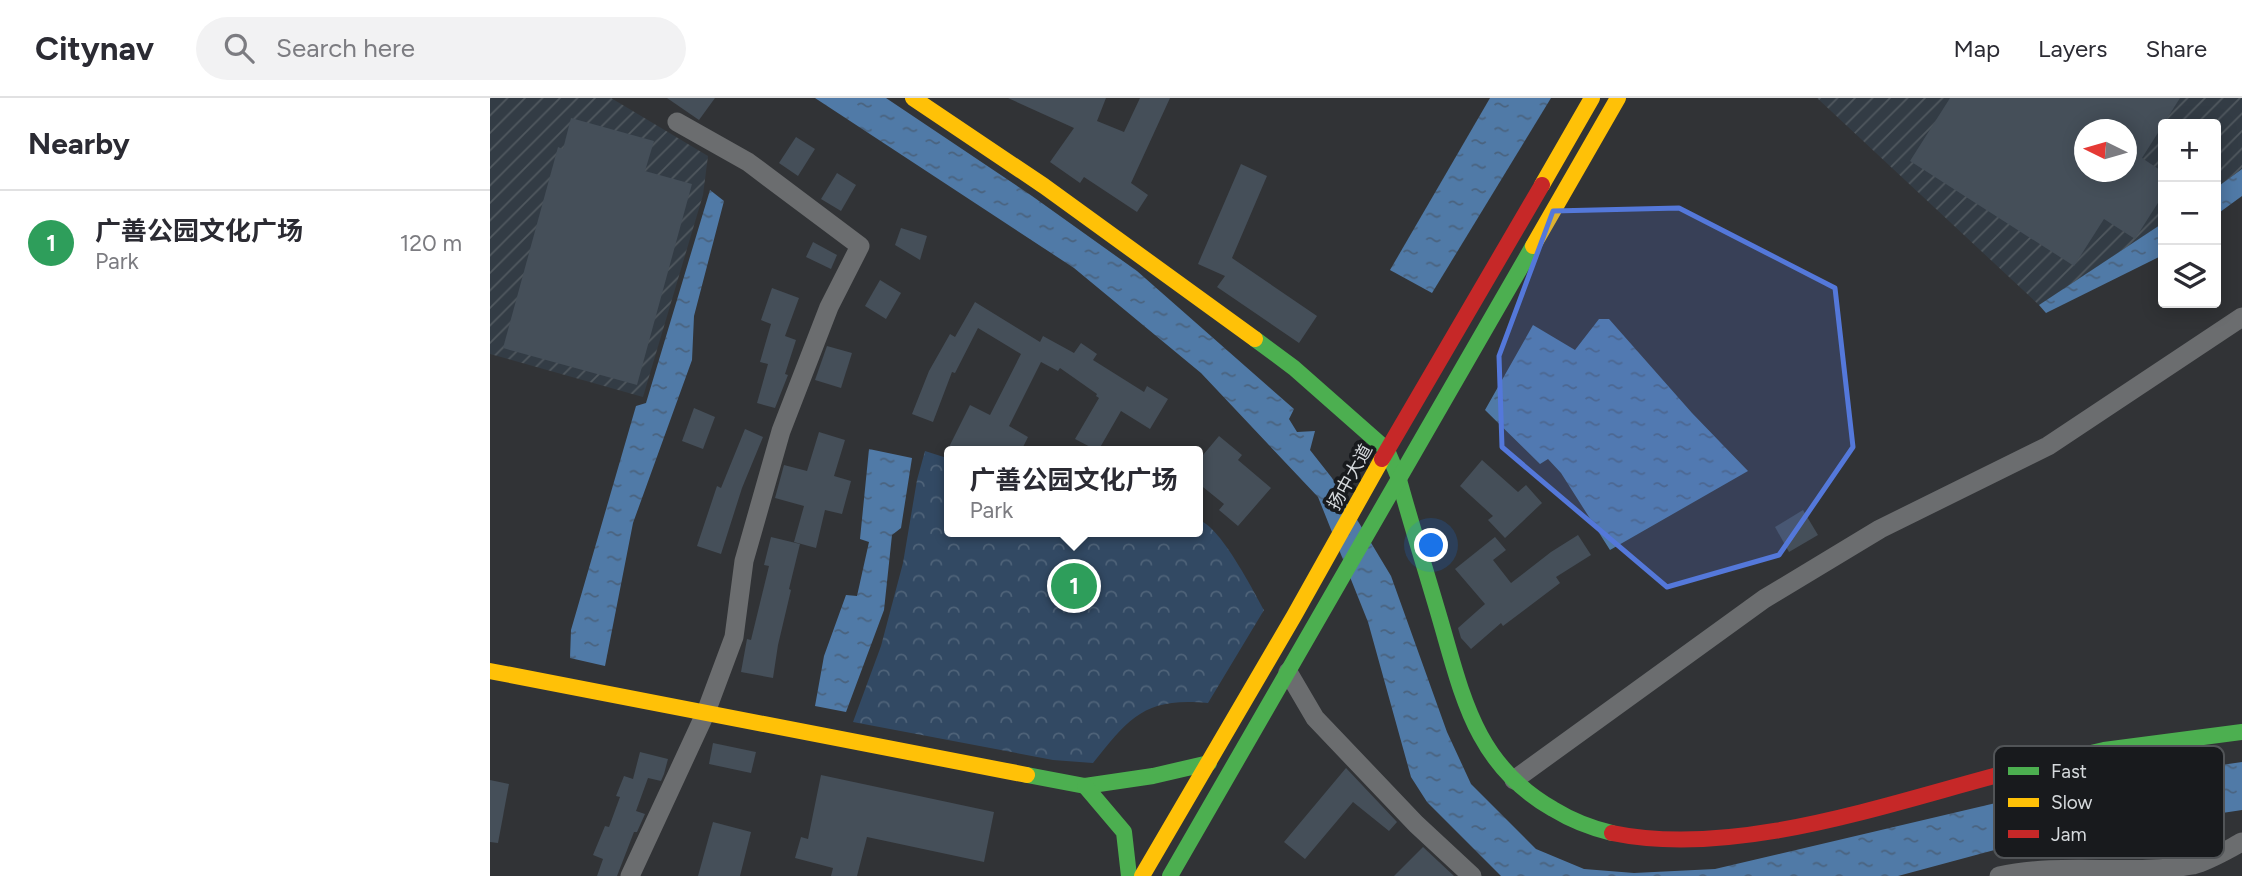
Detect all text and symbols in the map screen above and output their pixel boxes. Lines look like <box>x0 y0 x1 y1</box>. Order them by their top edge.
search box <box>196 17 686 80</box>
text: Citynav <box>35 29 154 68</box>
icon: search <box>220 29 258 67</box>
text: Search here <box>276 32 415 64</box>
text: Map <box>1953 34 2000 63</box>
text: Layers <box>2038 34 2107 63</box>
text: Share <box>2145 34 2207 63</box>
north arrow <box>2074 119 2137 182</box>
map controls <box>2158 119 2221 308</box>
button: + <box>2158 119 2221 182</box>
text: Nearby <box>28 125 130 162</box>
button: − <box>2158 182 2221 245</box>
text: 广善公园文化广场 <box>95 215 303 247</box>
text: 1 <box>46 229 56 257</box>
text: 120 m <box>400 229 462 257</box>
button: layers <box>2158 245 2221 308</box>
text: Park <box>95 247 139 275</box>
street label: 扬中大道 <box>1323 440 1377 514</box>
popup <box>944 446 1203 537</box>
text: 广善公园文化广场 <box>969 464 1178 496</box>
text: Park <box>969 496 1013 524</box>
your location <box>1414 528 1448 562</box>
pin: 1 <box>1051 560 1097 612</box>
legend <box>1994 746 2224 858</box>
text: Fast <box>2051 760 2087 783</box>
text: Slow <box>2051 791 2093 814</box>
text: Jam <box>2051 823 2087 846</box>

